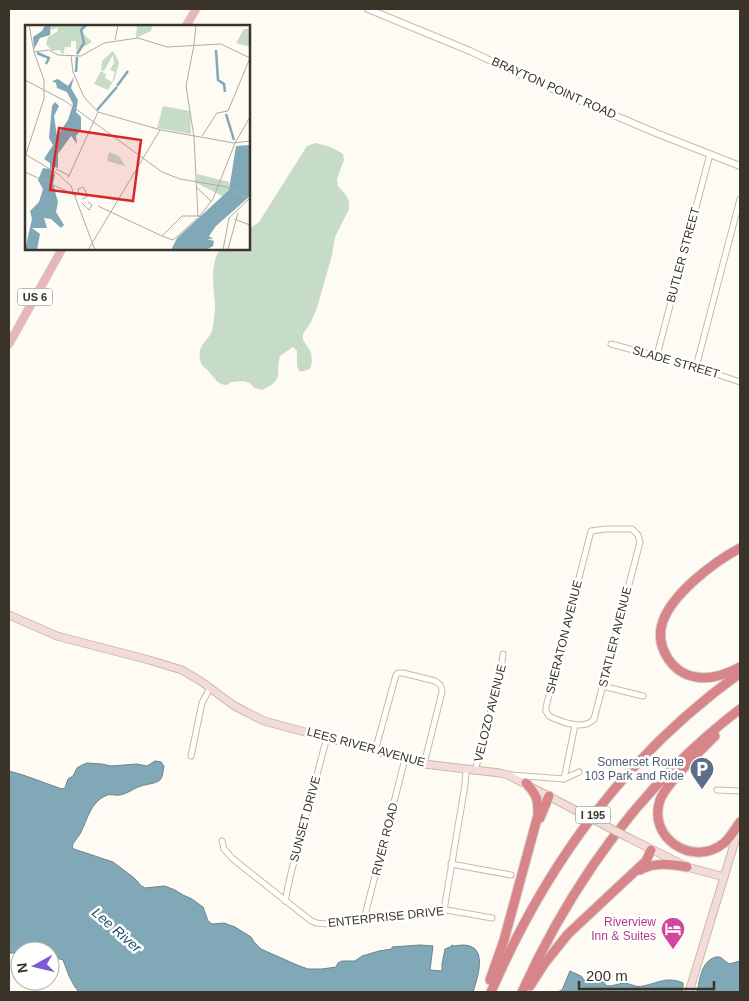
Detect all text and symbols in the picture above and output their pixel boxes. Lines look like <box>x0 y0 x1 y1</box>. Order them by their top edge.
inset map <box>25 25 250 250</box>
street label: BRAYTON POINT ROAD <box>490 54 619 122</box>
street label: BUTLER STREET <box>664 205 703 304</box>
road number: US 6 <box>18 288 52 306</box>
street label: SLADE STREET <box>631 343 722 381</box>
street label: SHERATON AVENUE <box>543 579 585 695</box>
street label: STATLER AVENUE <box>596 585 634 689</box>
street label: VELOZO AVENUE <box>471 663 509 763</box>
street label: LEES RIVER AVENUE <box>305 724 427 770</box>
place label: Somerset Route 103 Park and Ride <box>585 755 684 783</box>
parking icon: Somerset Route 103 Park and Ride <box>689 756 715 790</box>
street label: SUNSET DRIVE <box>287 774 323 864</box>
street label: RIVER ROAD <box>369 801 401 877</box>
road number: I 195 <box>576 806 610 824</box>
water label: Lee River <box>89 904 146 957</box>
street label: ENTERPRISE DRIVE <box>327 904 445 930</box>
place label: Riverview Inn & Suites <box>591 915 656 943</box>
hotel icon: Riverview Inn & Suites <box>660 916 686 950</box>
north arrow <box>10 941 60 991</box>
scale bar <box>579 958 714 990</box>
text: N <box>13 962 31 974</box>
text: 200 m <box>586 967 628 984</box>

